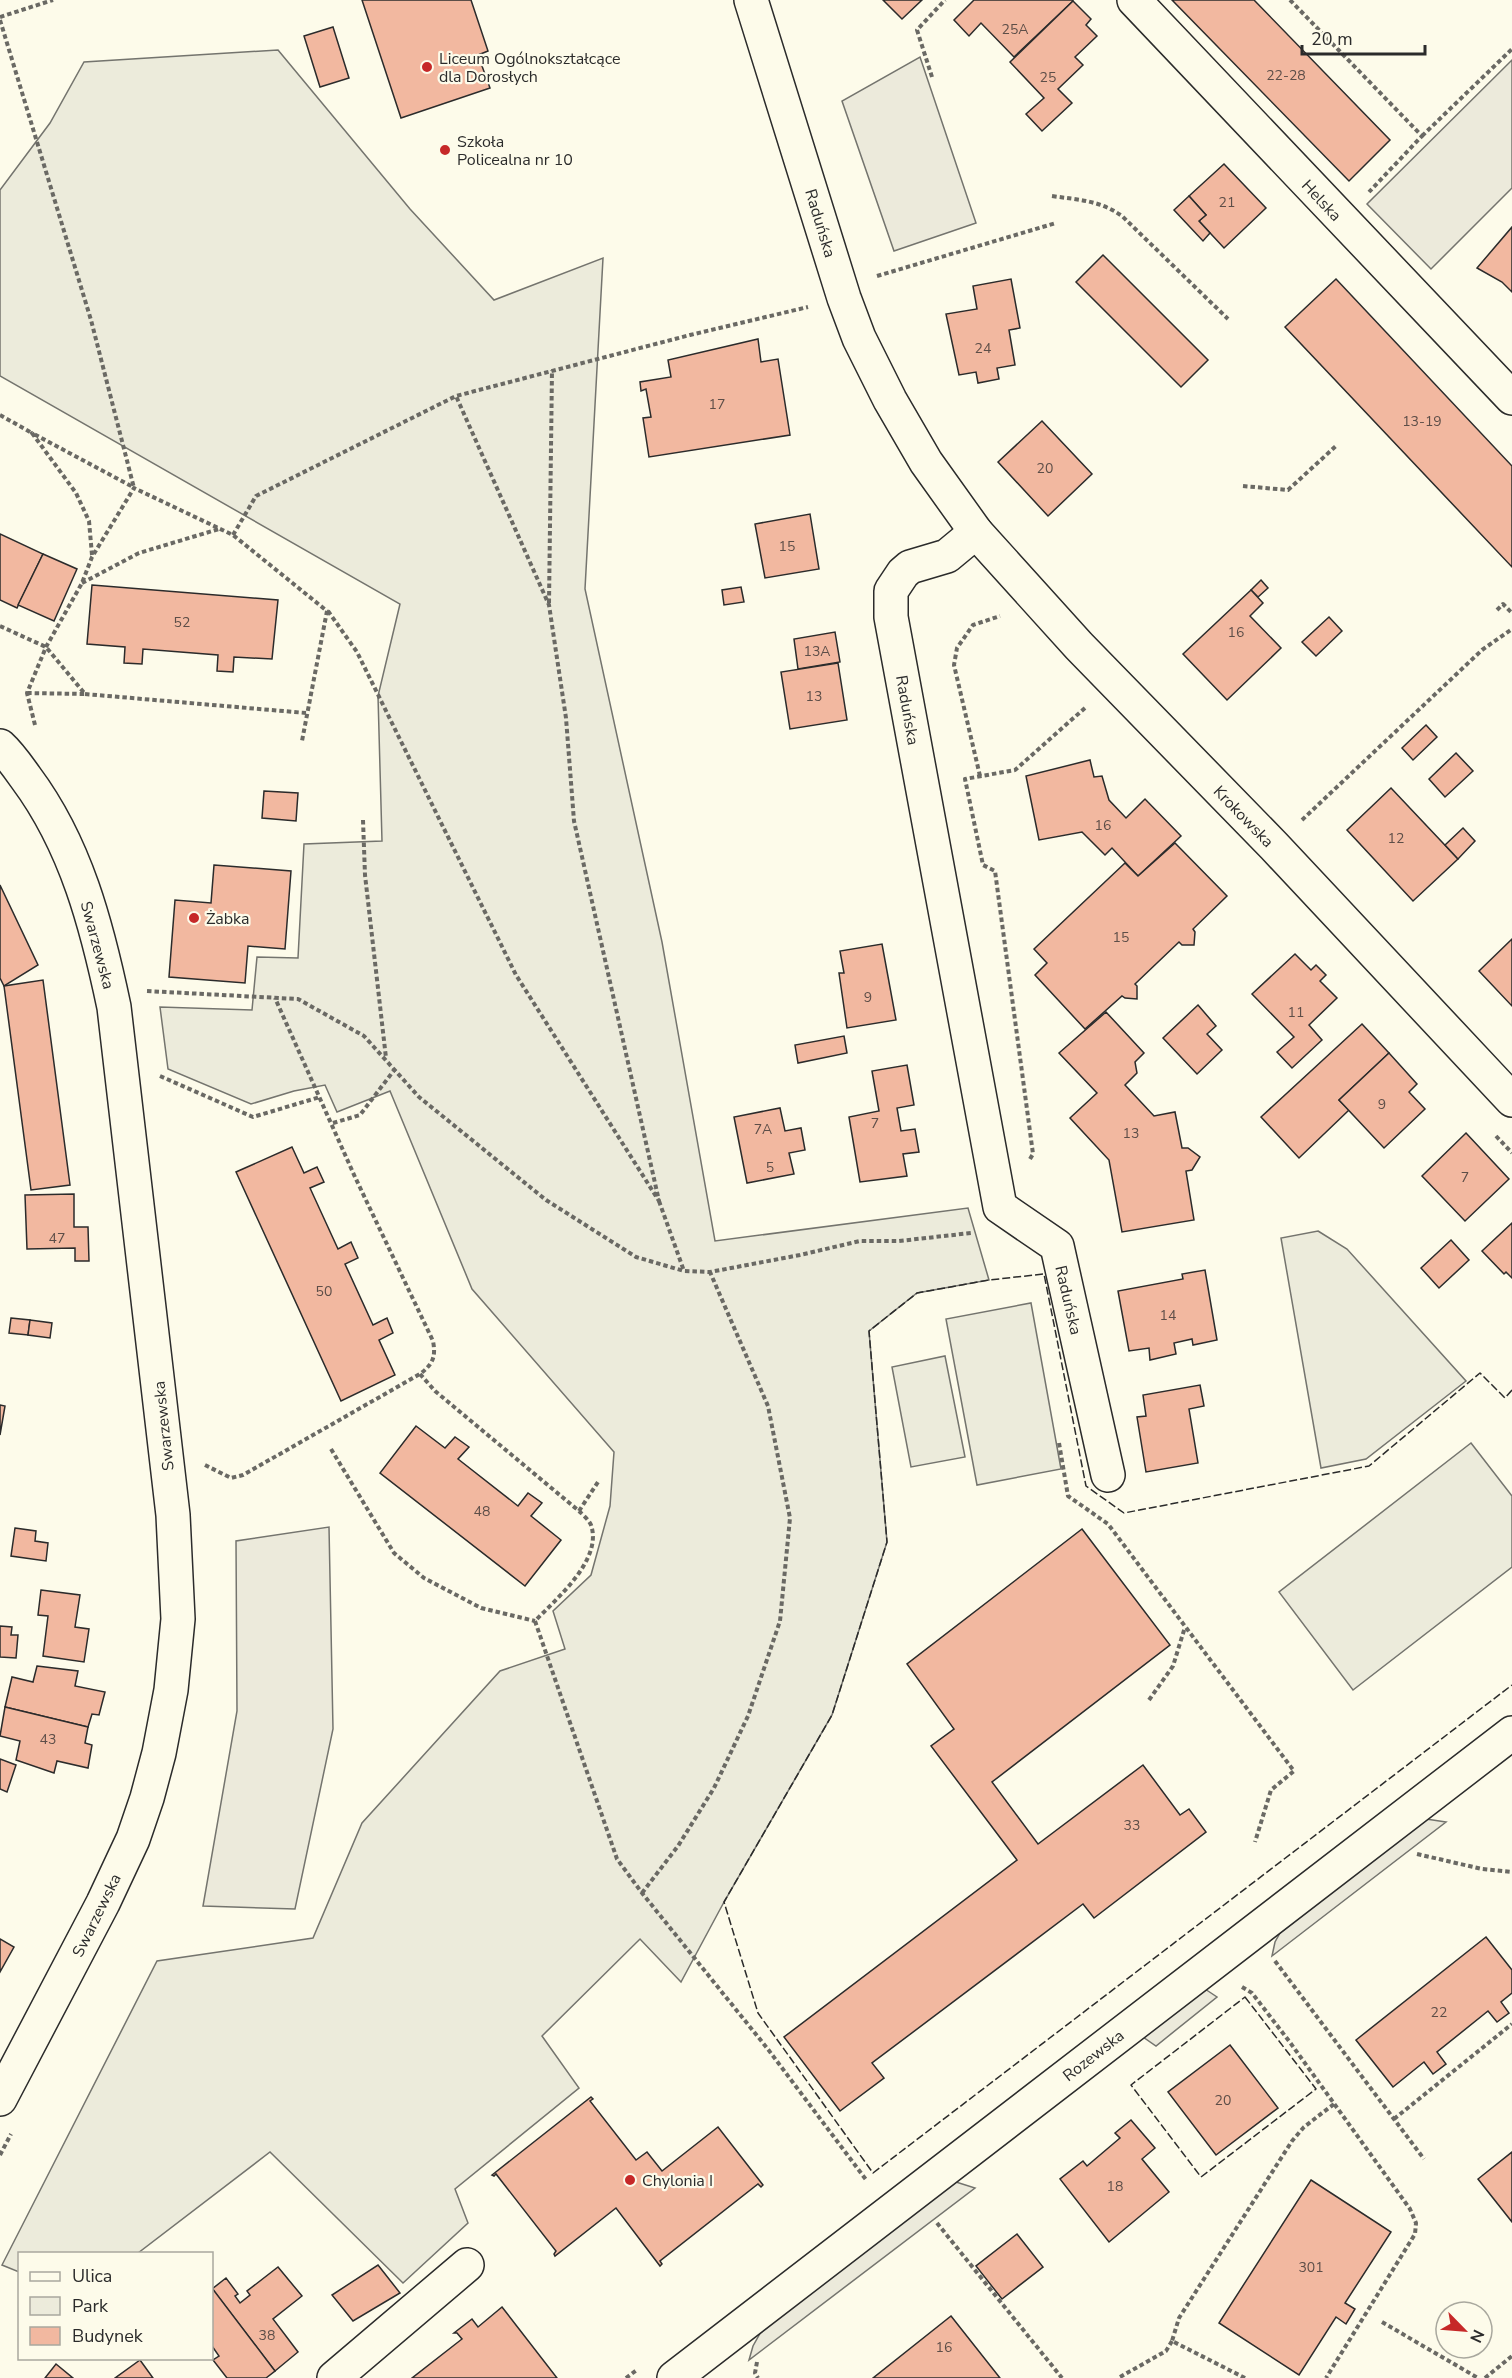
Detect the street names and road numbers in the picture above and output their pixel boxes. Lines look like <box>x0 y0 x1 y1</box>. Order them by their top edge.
street label: Helska <box>1296 175 1346 226</box>
street label: Raduńska <box>799 186 841 260</box>
street label: Raduńska <box>890 673 924 747</box>
street label: Krokowska <box>1208 781 1278 853</box>
street label: Swarzewska <box>75 899 119 992</box>
street label: Raduńska <box>1049 1263 1087 1337</box>
street label: Swarzewska <box>148 1380 180 1472</box>
street label: Swarzewska <box>67 1870 127 1961</box>
street label: Rozewska <box>1058 2025 1129 2087</box>

